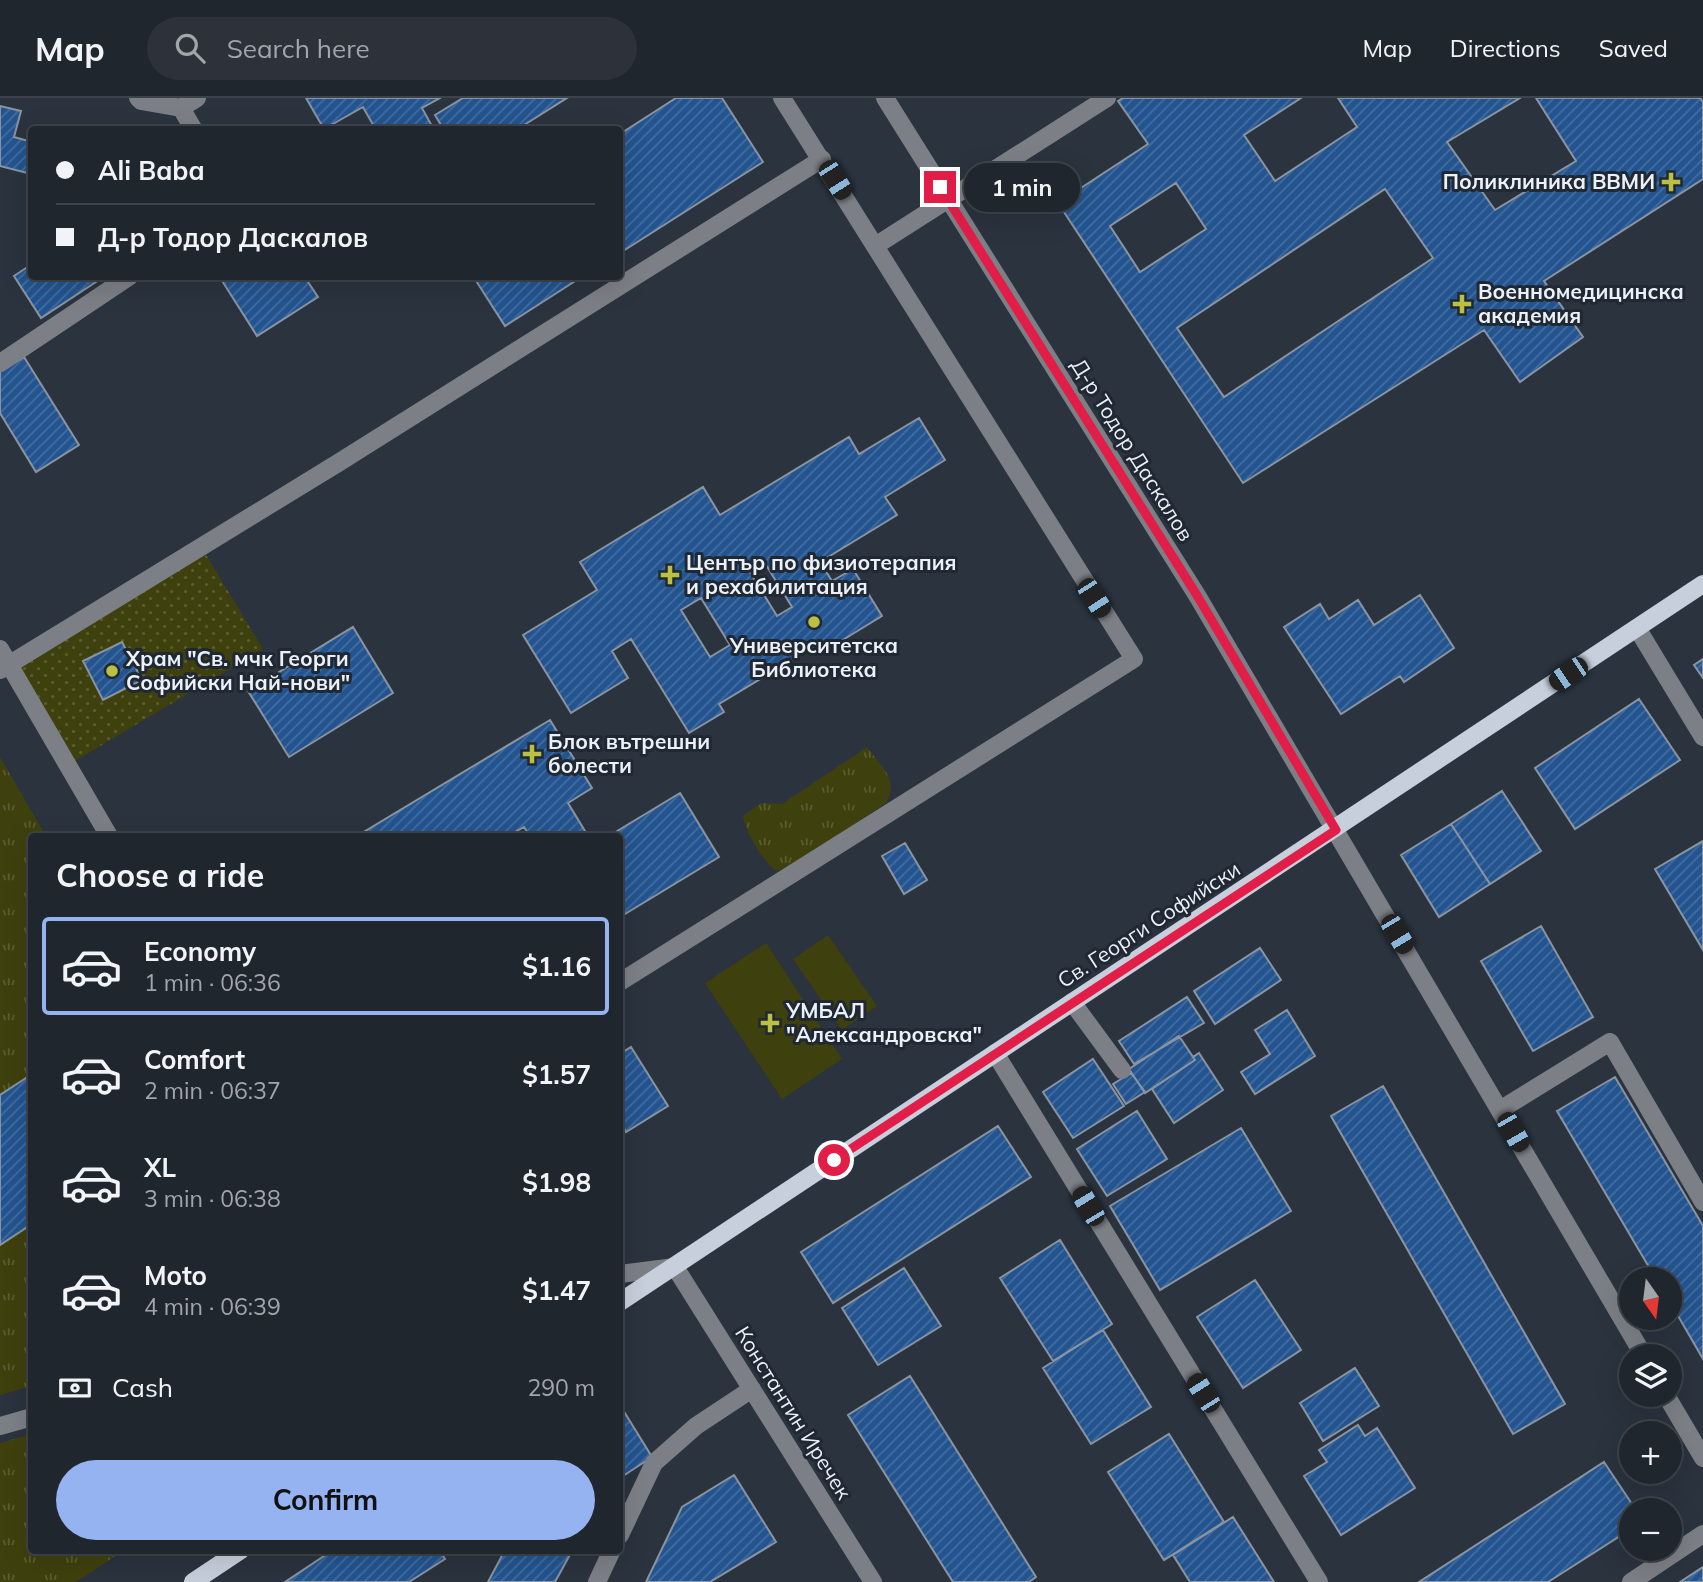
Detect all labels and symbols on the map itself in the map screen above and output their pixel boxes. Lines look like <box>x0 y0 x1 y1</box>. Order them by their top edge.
car <box>815 157 856 203</box>
callout: 1 min <box>964 162 1080 212</box>
place label: Поликлиника ВВМИ <box>1443 168 1655 194</box>
route end <box>924 171 956 203</box>
marker: Поликлиника ВВМИ <box>1661 172 1681 192</box>
place label: Военномедицинска академия <box>1478 278 1684 328</box>
marker: Военномедицинска академия <box>1452 294 1472 314</box>
street label: Д-р Тодор Даскалов <box>1066 353 1200 546</box>
place label: Център по физиотерапия и рехабилитация <box>686 549 957 599</box>
marker: Център по физиотерапия и рехабилитация <box>660 565 680 585</box>
car <box>1074 575 1115 621</box>
marker: Университетска Библиотека <box>806 614 822 630</box>
place label: Университетска Библиотека <box>729 632 898 682</box>
place label: Храм "Св. мчк Георги Софийски Най-нови" <box>125 645 350 695</box>
car <box>1545 654 1592 694</box>
marker: Храм "Св. мчк Георги Софийски Най-нови" <box>104 663 120 679</box>
place label: Блок вътрешни болести <box>548 728 710 778</box>
marker: Блок вътрешни болести <box>522 744 542 764</box>
street label: Св. Георги Софийски <box>1052 855 1245 993</box>
car <box>1378 911 1417 957</box>
place label: УМБАЛ "Александровска" <box>785 997 982 1047</box>
marker: УМБАЛ "Александровска" <box>760 1013 780 1033</box>
car <box>1494 1109 1533 1155</box>
route start <box>818 1144 850 1176</box>
car <box>1069 1183 1108 1229</box>
north arrow <box>1619 1267 1682 1330</box>
street label: Константин Иречек <box>730 1321 858 1504</box>
car <box>1183 1370 1224 1416</box>

